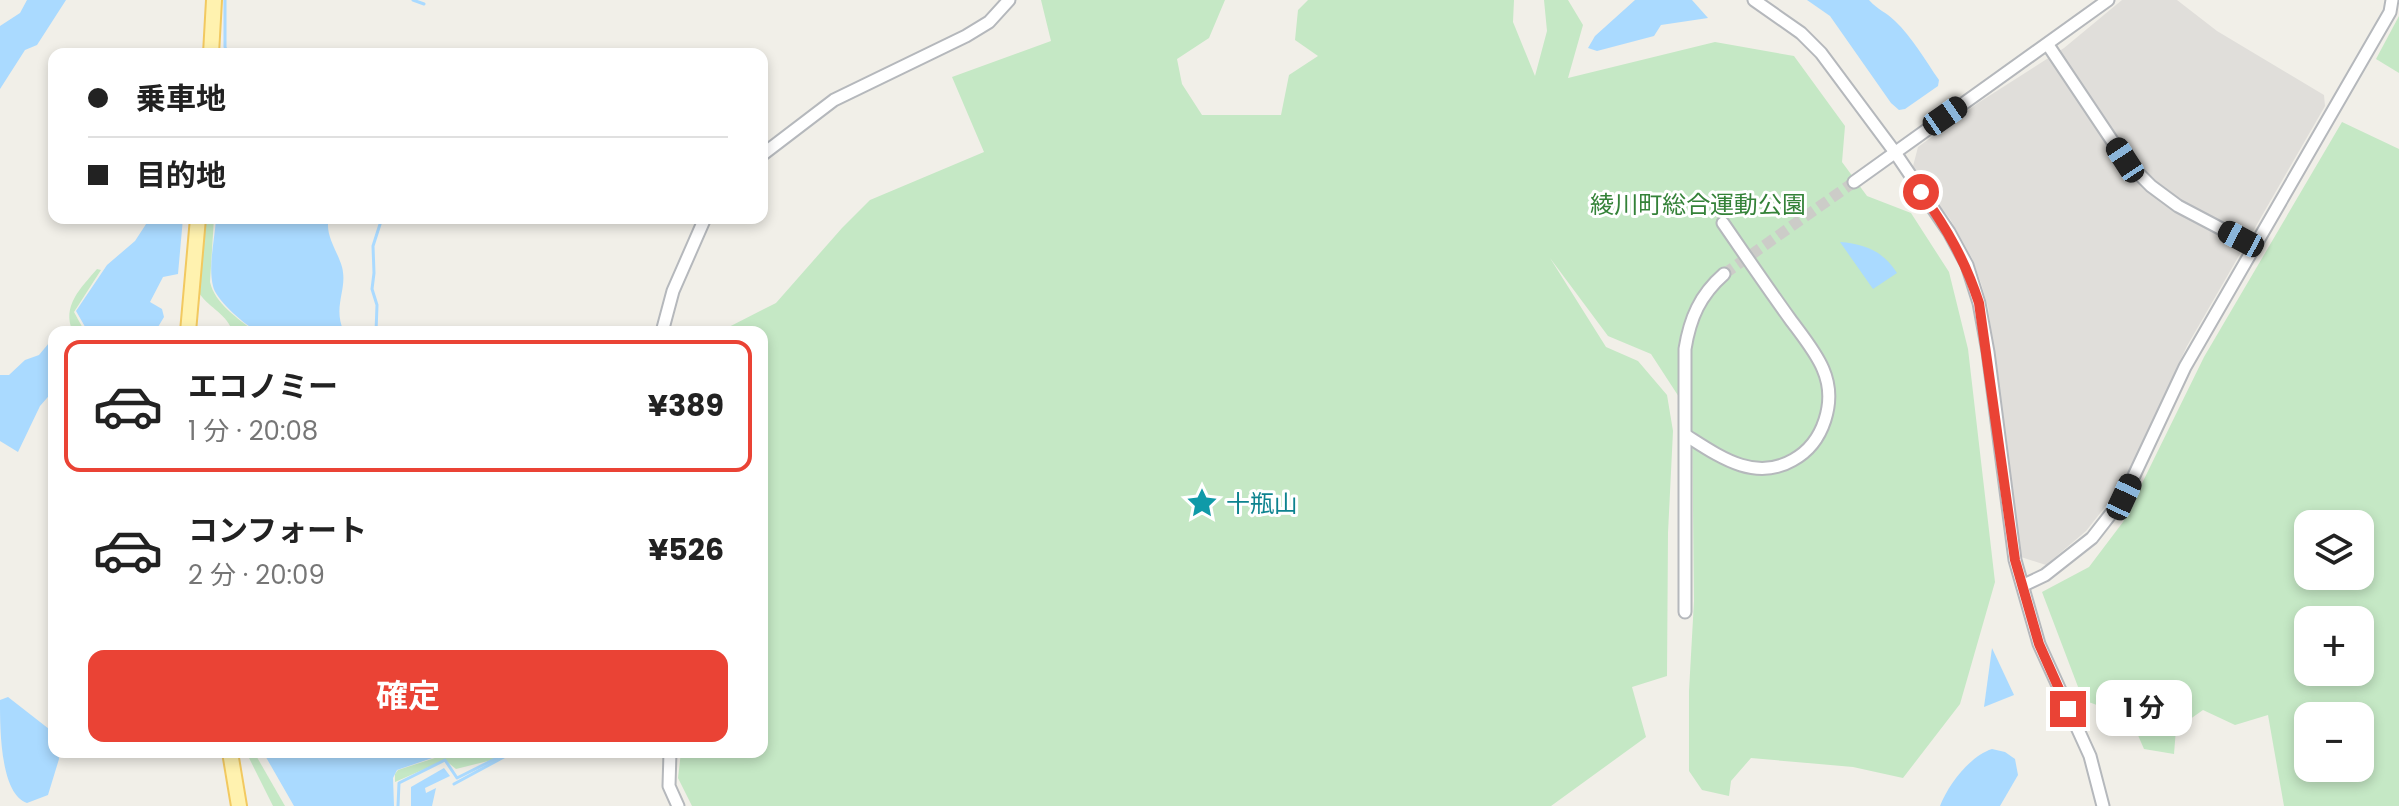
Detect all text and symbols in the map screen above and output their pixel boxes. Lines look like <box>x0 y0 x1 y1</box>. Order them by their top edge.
text: 乗車地 <box>136 77 226 120</box>
car <box>1918 92 1972 140</box>
car <box>2102 133 2148 187</box>
text: 目的地 <box>136 154 226 197</box>
route start <box>1903 174 1939 210</box>
park label: 綾川町総合運動公園 <box>1590 188 1806 221</box>
car <box>2214 217 2268 261</box>
text: エコノミー <box>188 365 338 408</box>
icon: car <box>92 370 164 442</box>
text: ¥389 <box>648 384 724 427</box>
text: 1 分 · 20:08 <box>188 413 318 449</box>
car <box>2103 470 2145 524</box>
place icon: 十瓶山 <box>1185 486 1219 520</box>
place label: 十瓶山 <box>1226 487 1298 520</box>
text: コンフォート <box>188 509 367 552</box>
map controls <box>2294 510 2374 782</box>
button: layers <box>2294 510 2374 590</box>
icon: car <box>92 514 164 586</box>
text: ¥526 <box>648 528 724 571</box>
text: 2 分 · 20:09 <box>188 557 325 593</box>
button: + <box>2294 606 2374 686</box>
button: 確定 <box>88 650 728 742</box>
callout: 1 分 <box>2096 681 2192 737</box>
text: 1 分 <box>2123 690 2165 726</box>
route end <box>2050 691 2086 727</box>
button: − <box>2294 702 2374 782</box>

